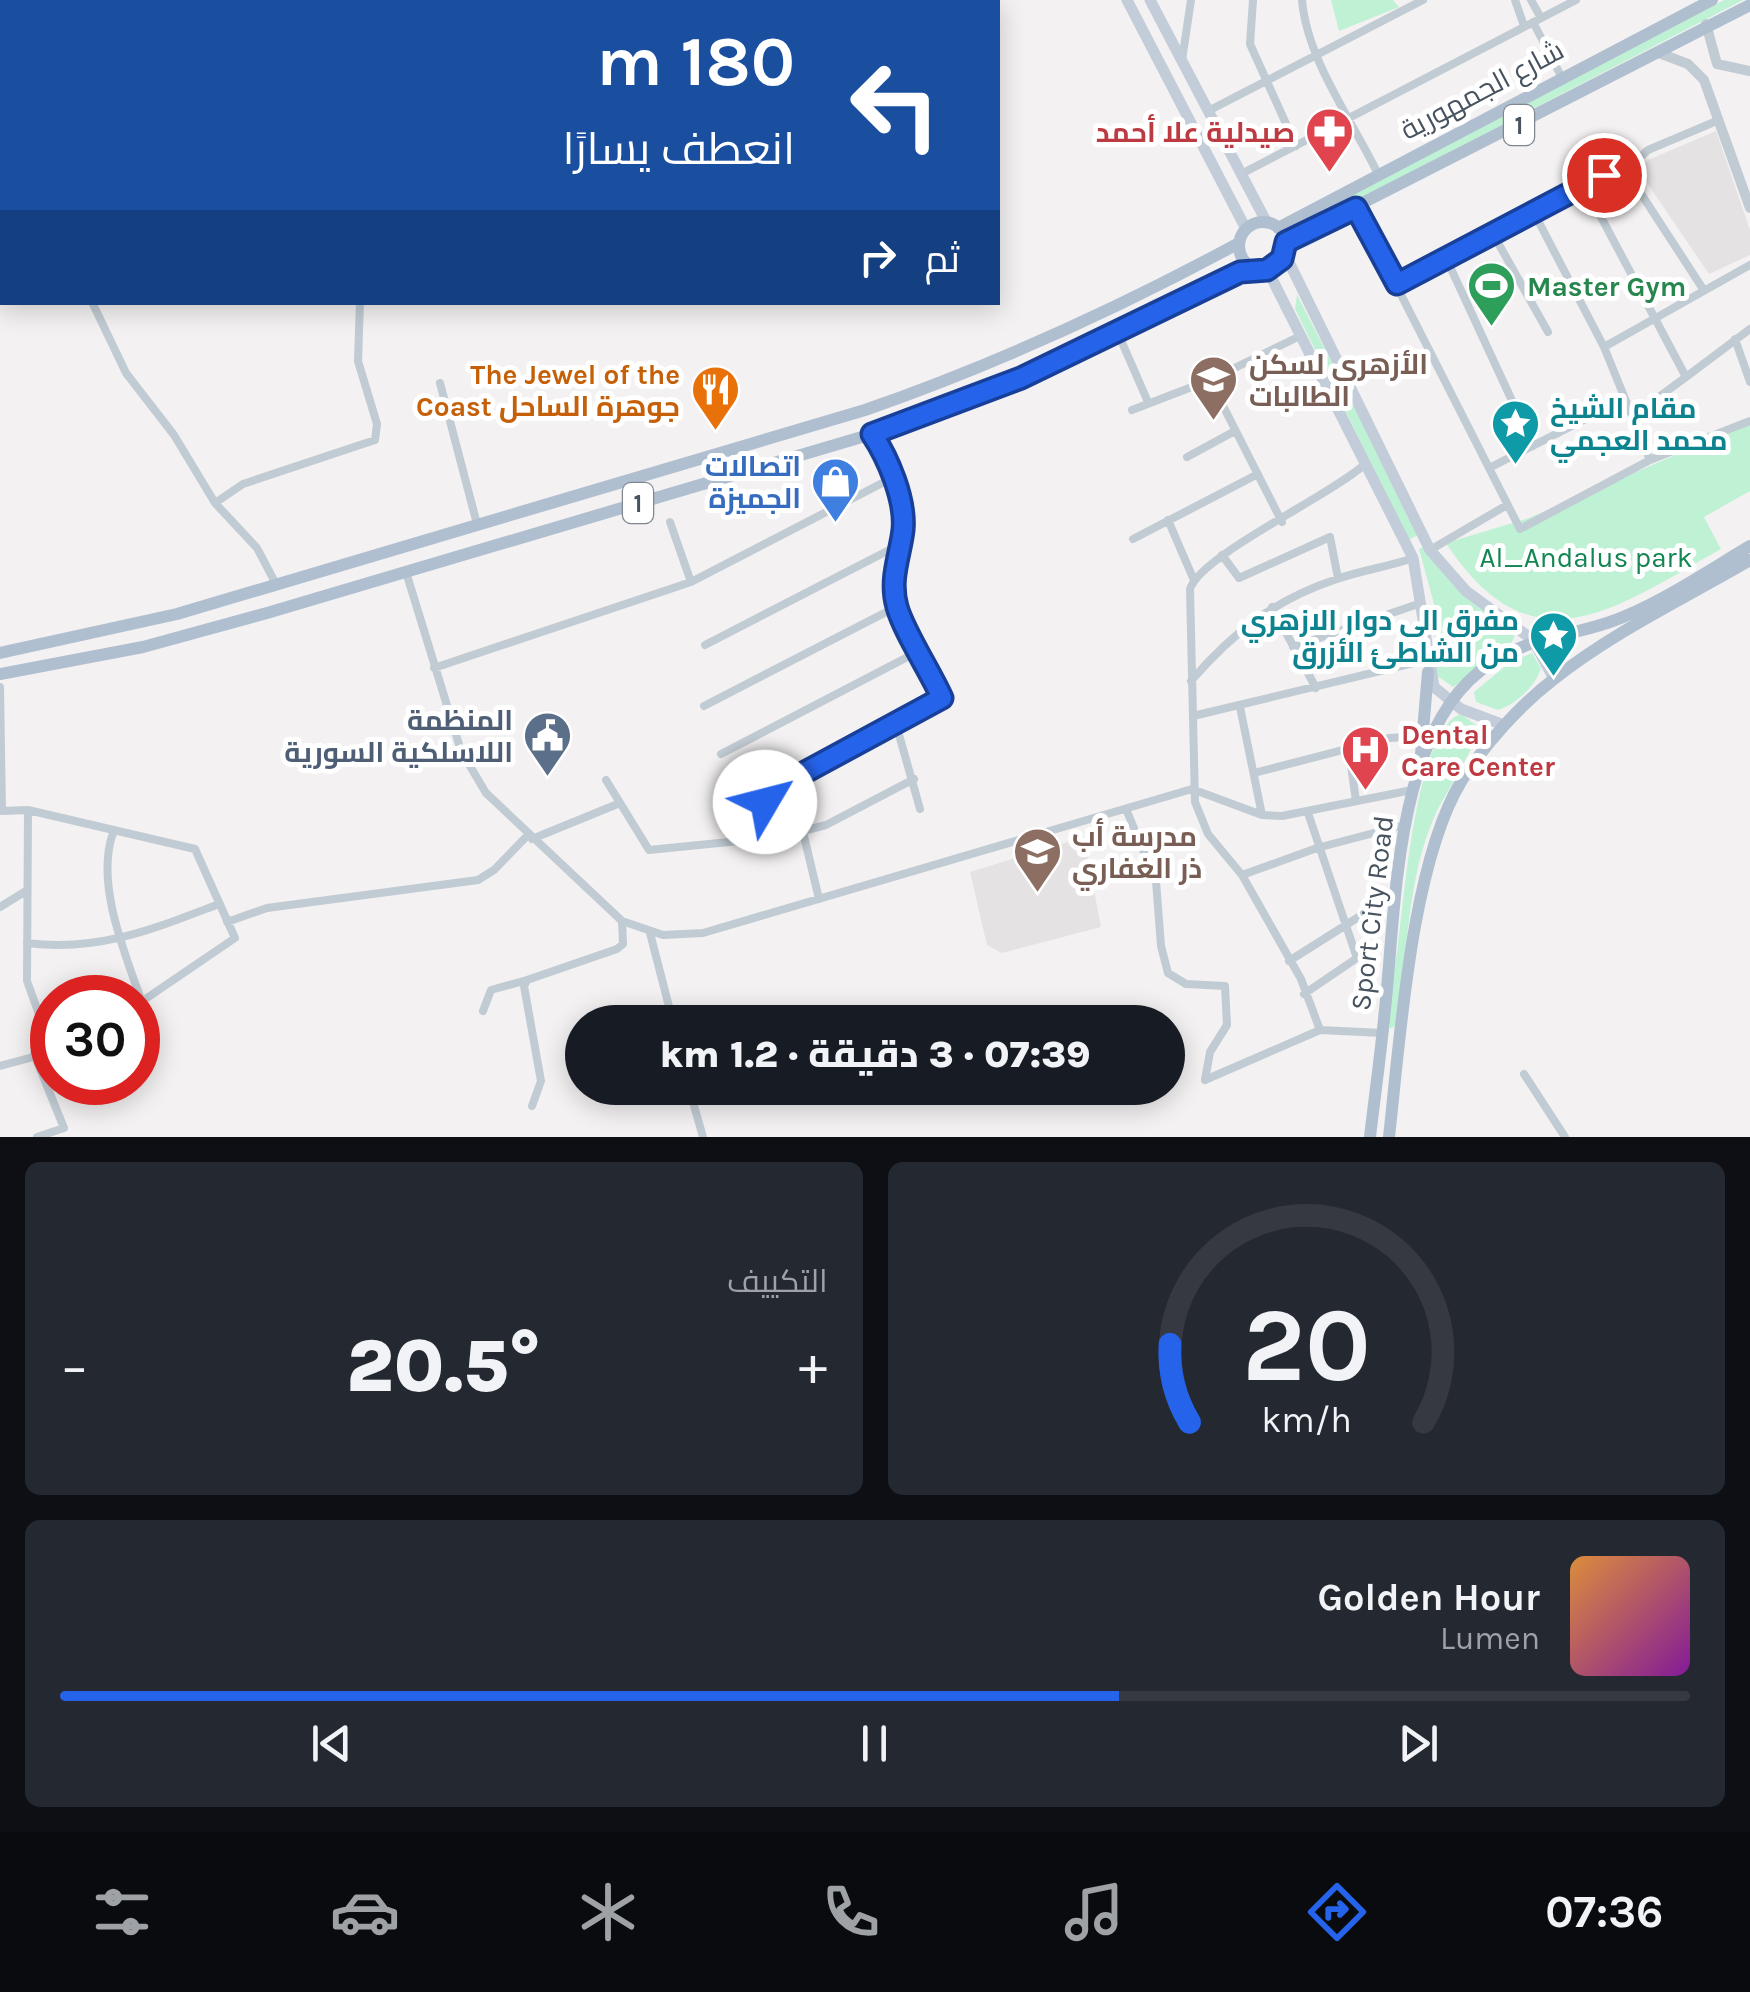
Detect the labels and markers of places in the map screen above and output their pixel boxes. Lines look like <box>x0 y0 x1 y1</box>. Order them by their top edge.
pharmacy icon: صيدلية علا أحمد <box>1304 106 1356 174</box>
place label: صيدلية علا أحمد <box>1096 114 1295 149</box>
pin <box>1562 133 1647 218</box>
sports icon: Master Gym <box>1466 260 1518 328</box>
place label: Master Gym <box>1527 270 1686 303</box>
place label: الأزهري لسكن الطالبات <box>1249 348 1428 413</box>
school or university icon: الأزهري لسكن الطالبات <box>1188 354 1240 422</box>
place label: The Jewel of the Coast جوهرة الساحل <box>416 358 680 423</box>
restaurant icon: The Jewel of the Coast جوهرة الساحل <box>689 364 741 432</box>
place label: مقام الشيخ محمد العجمي <box>1550 392 1728 463</box>
place icon: مقام الشيخ محمد العجمي <box>1489 398 1541 466</box>
place label: اتصالات الجميزة <box>705 450 801 515</box>
shop icon: اتصالات الجميزة <box>810 456 862 524</box>
place label: مفرق الى دوار الازهري من الشاطئ الأزرق <box>1241 604 1519 670</box>
place icon: مفرق الى دوار الازهري من الشاطئ الأزرق <box>1528 610 1580 678</box>
place label: المنظمة اللاسلكية السورية <box>284 704 513 769</box>
public building icon: المنظمة اللاسلكية السورية <box>522 710 574 778</box>
place label: Dental Care Center <box>1401 718 1555 783</box>
hospital icon: Dental Care Center <box>1340 724 1392 792</box>
place label: مدرسة أب ذر الغفاري <box>1072 818 1202 891</box>
school or university icon: مدرسة أب ذر الغفاري <box>1011 826 1063 894</box>

